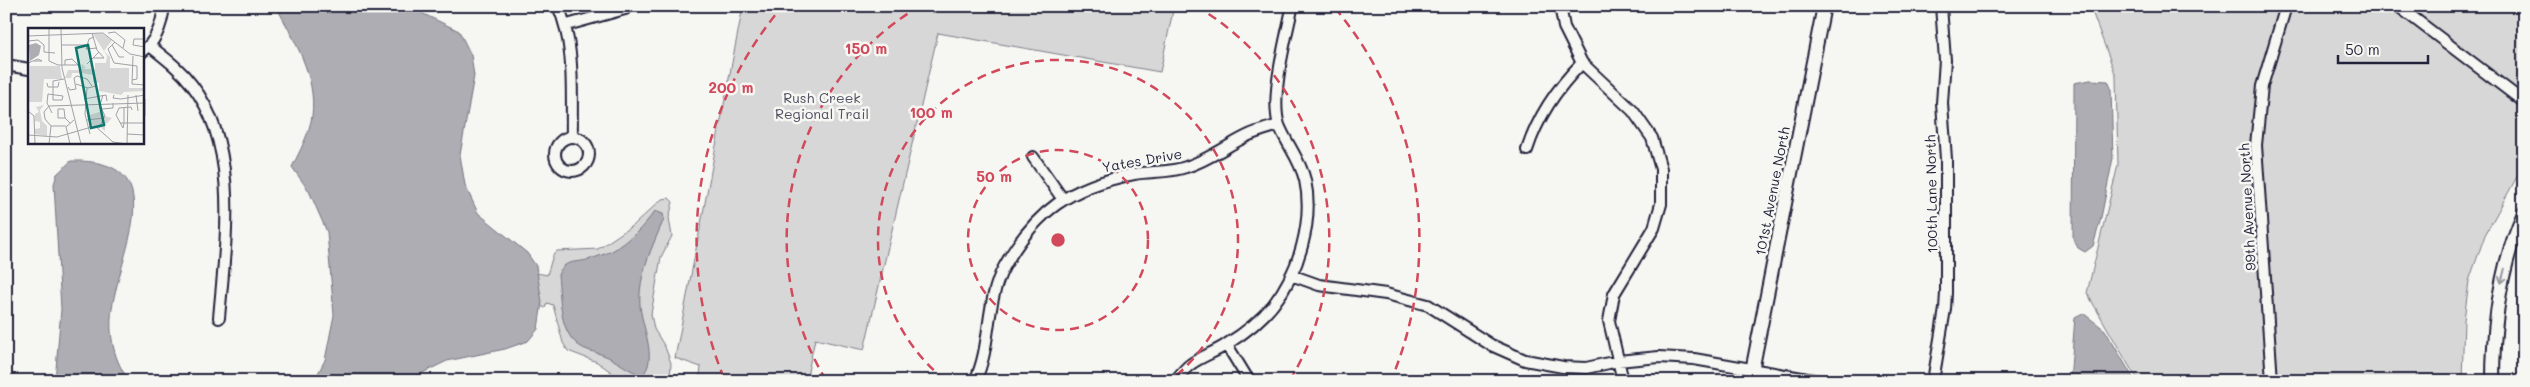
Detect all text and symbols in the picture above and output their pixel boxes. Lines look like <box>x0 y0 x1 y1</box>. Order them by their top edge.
inset map <box>28 28 144 144</box>
scale bar <box>2338 32 2428 64</box>
text: 150 m <box>845 38 887 58</box>
text: 50 m <box>2345 39 2380 59</box>
text: 200 m <box>709 77 754 97</box>
park label: Rush Creek Regional Trail <box>775 88 869 123</box>
text: 100 m <box>909 102 953 122</box>
street label: 101st Avenue North <box>1750 125 1794 257</box>
street label: 100th Lane North <box>1920 134 1942 254</box>
street label: 99th Avenue North <box>2234 143 2260 271</box>
street label: Yates Drive <box>1100 144 1184 176</box>
text: 50 m <box>976 166 1012 186</box>
centre of rings <box>1049 231 1067 249</box>
one-way arrow <box>2498 267 2508 283</box>

